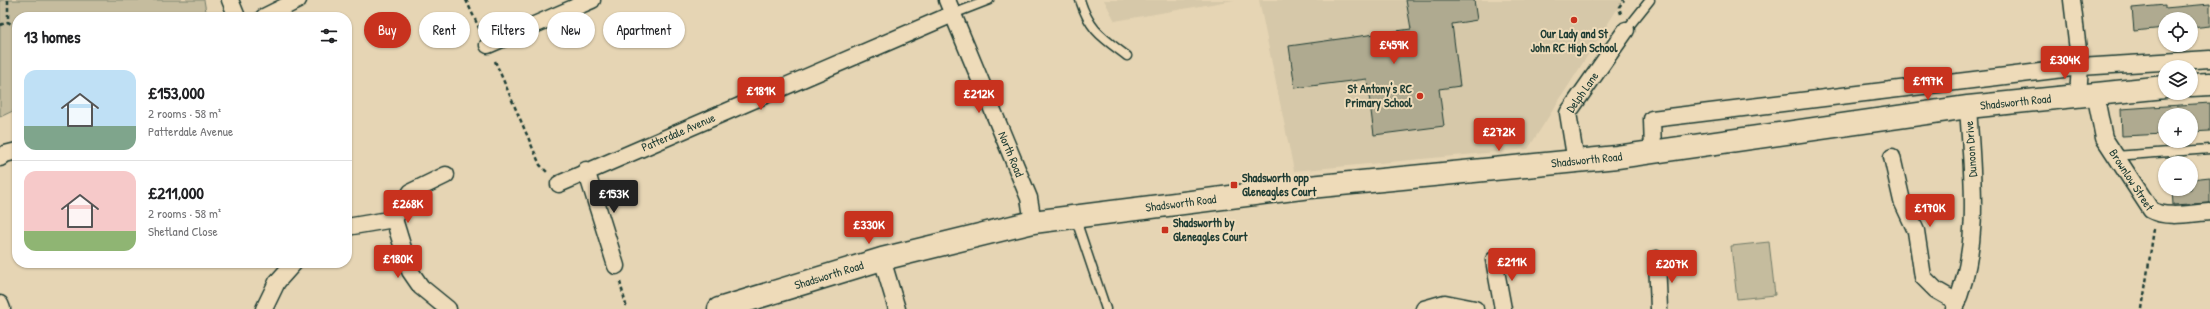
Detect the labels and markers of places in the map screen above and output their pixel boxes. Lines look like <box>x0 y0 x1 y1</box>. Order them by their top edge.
marker: Our Lady and St John RC High School <box>1569 15 1579 25</box>
place label: Our Lady and St John RC High School <box>1531 25 1618 57</box>
pin: £459K <box>1366 31 1422 65</box>
pin: £304K <box>2037 46 2093 80</box>
pin: £197K <box>1900 67 1956 101</box>
pin: £181K <box>733 77 789 111</box>
pin: £212K <box>951 80 1007 114</box>
place label: St Antony's RC Primary School <box>1346 80 1413 112</box>
marker: St Antony's RC Primary School <box>1415 91 1425 101</box>
pin: £272K <box>1471 118 1527 152</box>
place label: Shadsworth opp Gleneagles Court <box>1242 169 1317 201</box>
pin: £153K <box>586 180 642 214</box>
marker: Shadsworth opp Gleneagles Court <box>1229 180 1239 190</box>
pin: £268K <box>380 190 436 224</box>
pin: £170K <box>1902 194 1958 228</box>
pin: £330K <box>841 211 897 245</box>
place label: Shadsworth by Gleneagles Court <box>1173 214 1248 246</box>
marker: Shadsworth by Gleneagles Court <box>1160 225 1170 235</box>
pin: £180K <box>370 245 426 279</box>
pin: £211K <box>1484 248 1540 282</box>
pin: £207K <box>1644 250 1700 284</box>

